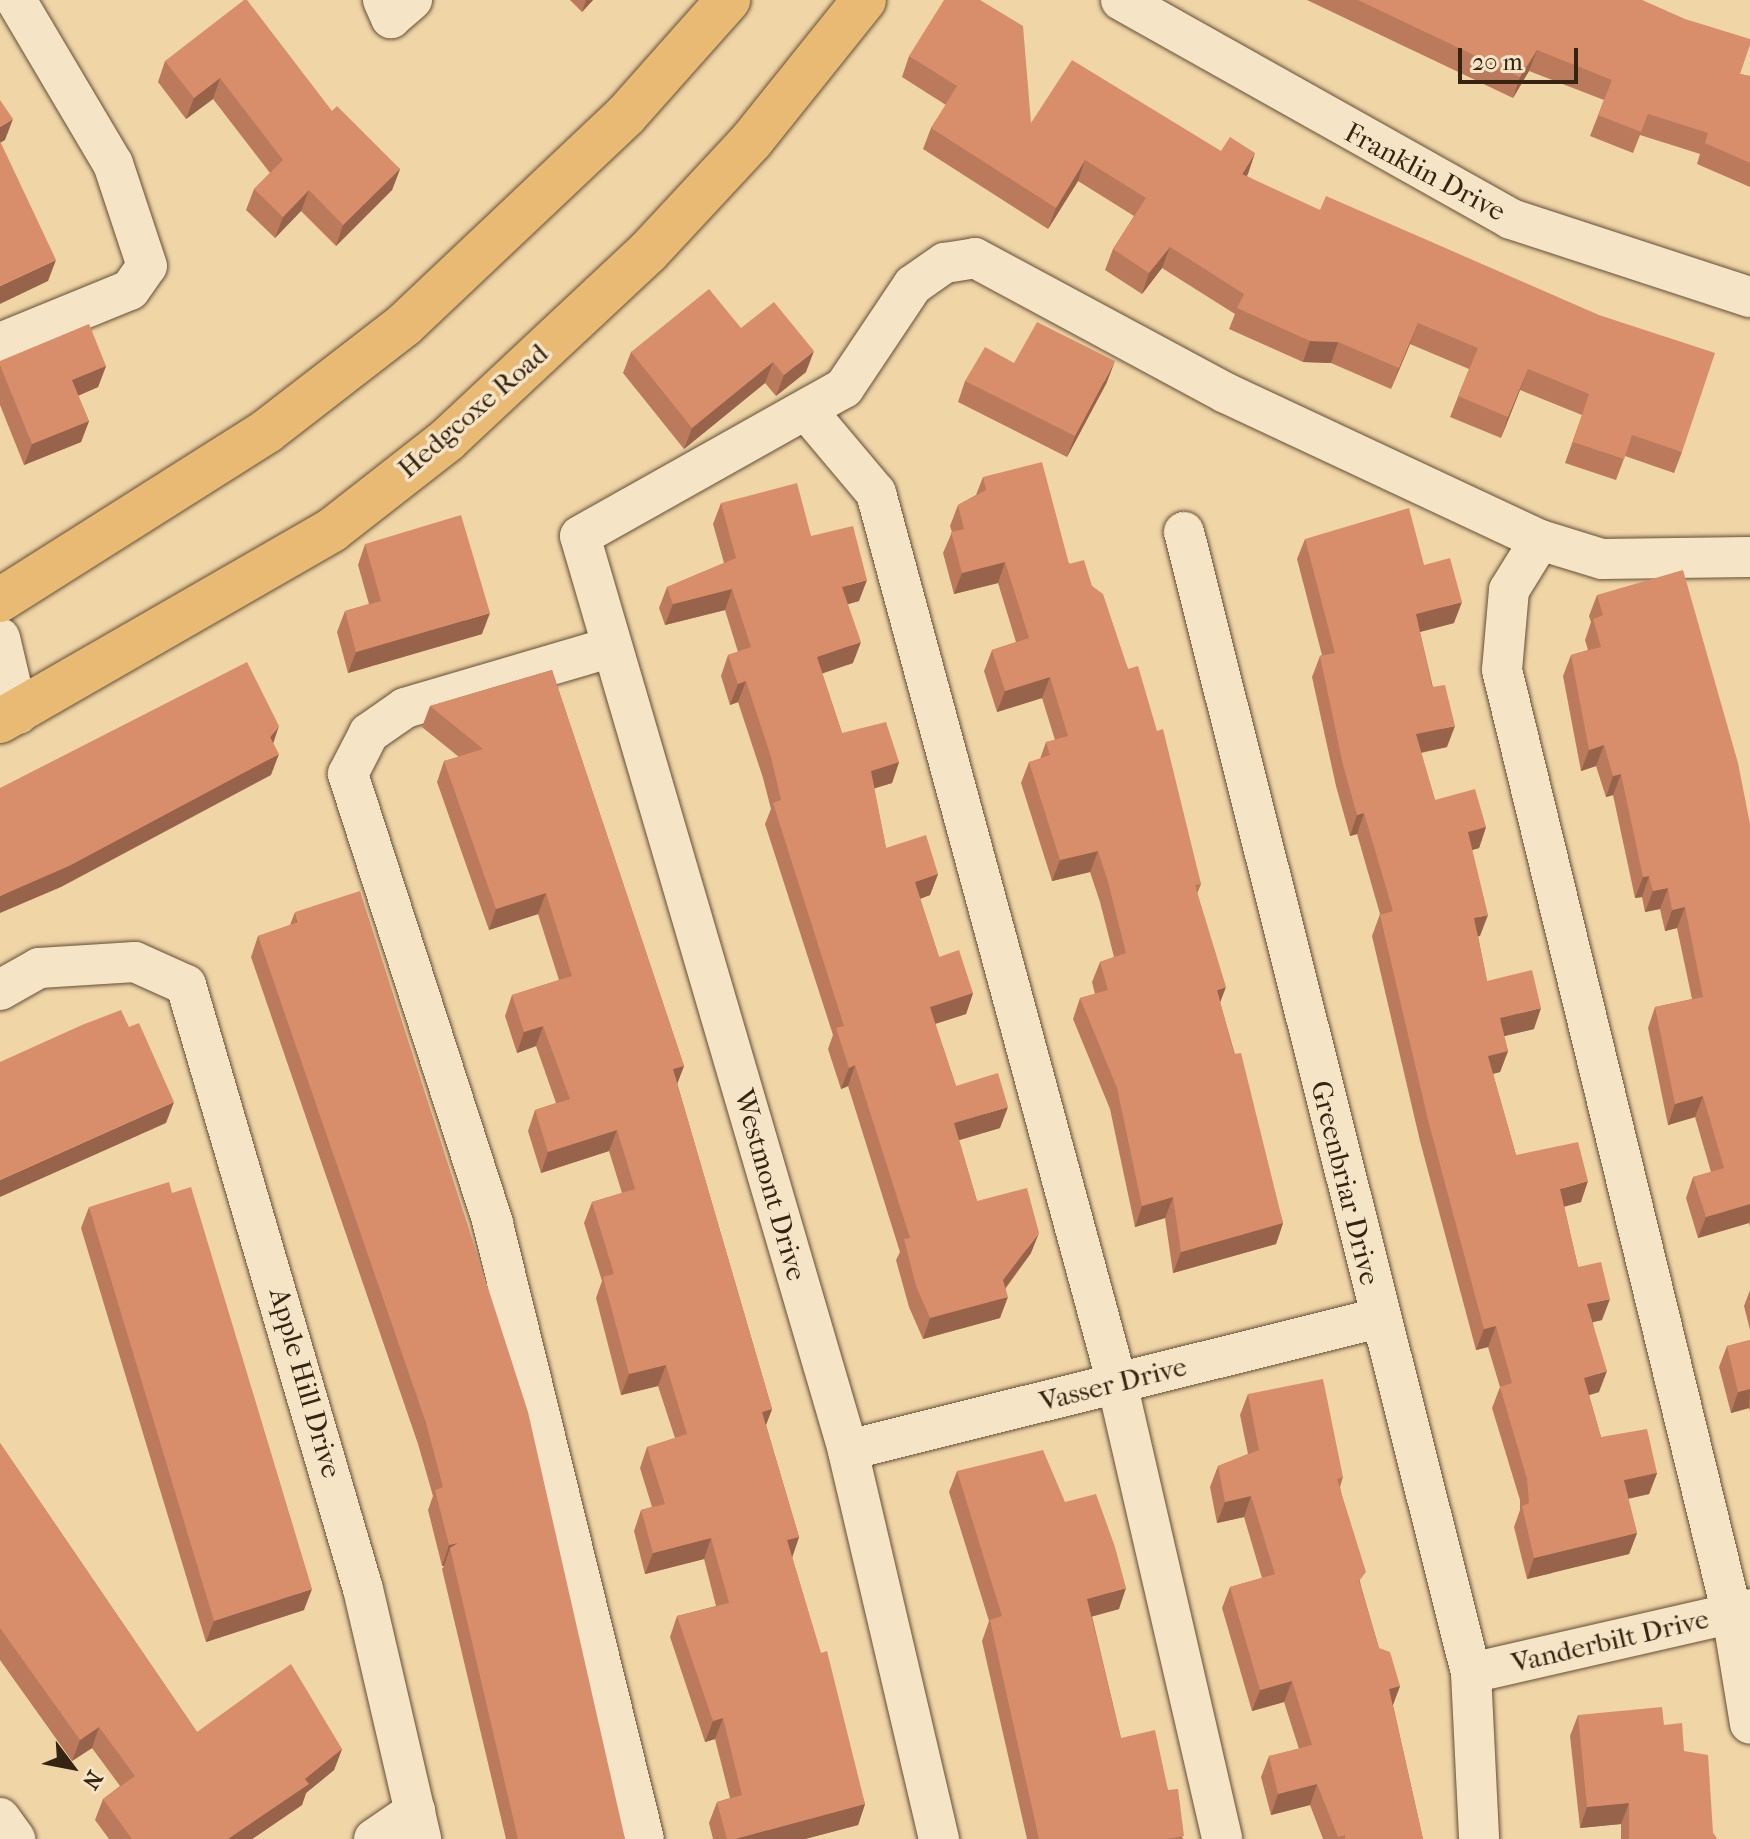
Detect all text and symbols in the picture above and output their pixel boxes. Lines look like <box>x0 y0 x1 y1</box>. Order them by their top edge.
scale bar <box>1462 32 1582 82</box>
text: 20 m <box>1472 48 1523 76</box>
street label: Franklin Drive <box>1339 116 1511 228</box>
street label: Hedgcoxe Road <box>391 337 555 485</box>
street label: Greenbriar Drive <box>1303 1077 1387 1289</box>
street label: Westmont Drive <box>727 1085 813 1285</box>
street label: Apple Hill Drive <box>262 1284 348 1482</box>
street label: Vasser Drive <box>1036 1350 1190 1418</box>
street label: Vanderbilt Drive <box>1508 1602 1712 1680</box>
north arrow <box>32 1727 112 1807</box>
text: N <box>77 1766 108 1794</box>

